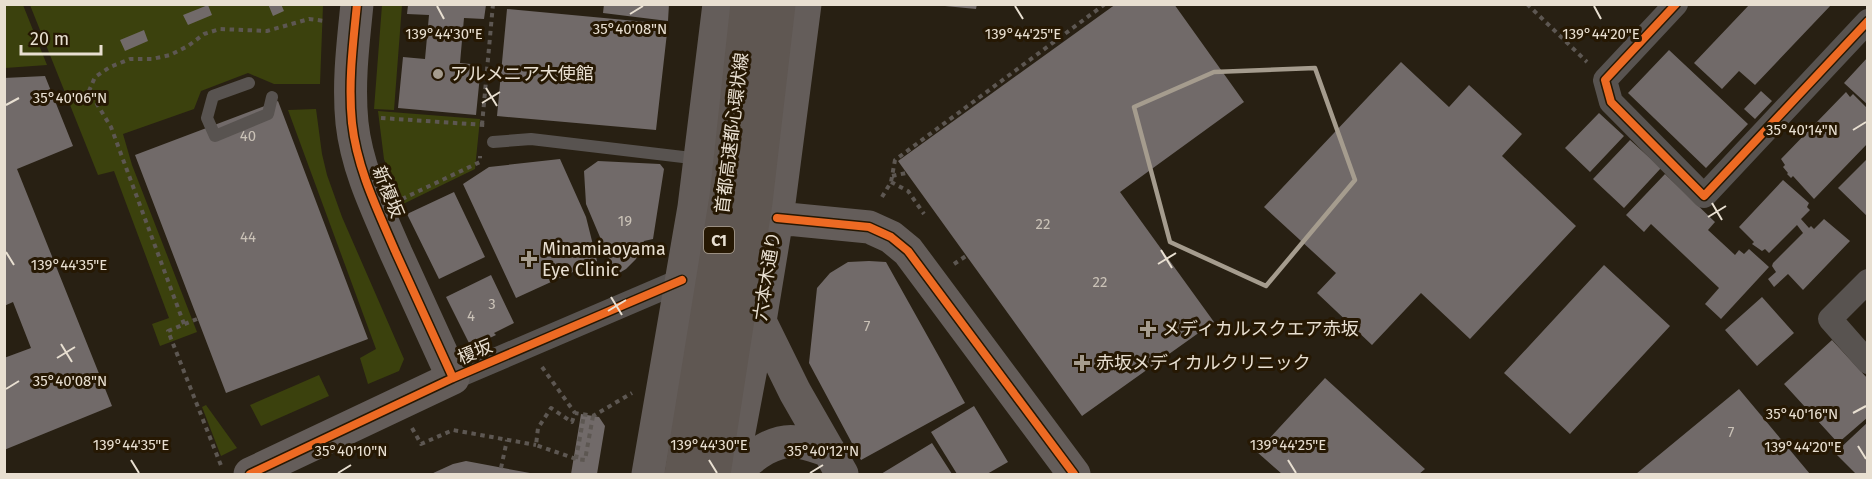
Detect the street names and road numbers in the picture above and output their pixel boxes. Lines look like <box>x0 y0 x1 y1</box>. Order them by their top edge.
street label: 首都高速都心環状線 <box>711 51 753 215</box>
street label: 新榎坂 <box>368 163 408 221</box>
road number: C1 <box>704 227 734 253</box>
street label: 六本木通り <box>749 230 785 322</box>
street label: 榎坂 <box>454 335 496 369</box>

